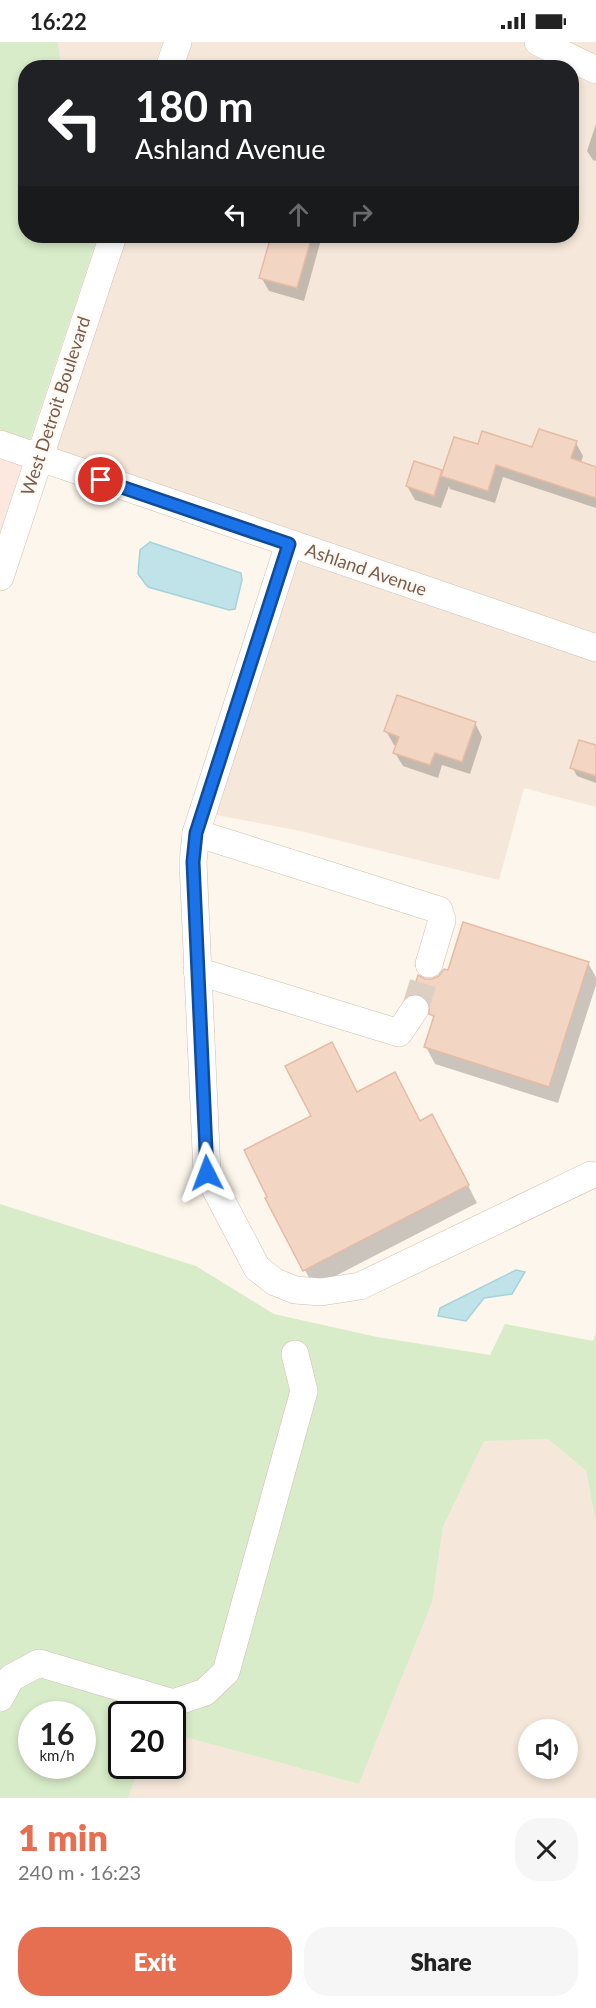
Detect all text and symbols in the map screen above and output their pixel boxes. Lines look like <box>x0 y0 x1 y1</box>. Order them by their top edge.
text: 16:22 <box>30 8 87 35</box>
text: 180 m <box>135 81 253 131</box>
icon: left <box>36 84 114 162</box>
text: Ashland Avenue <box>135 132 325 165</box>
icon: left <box>219 198 252 231</box>
icon: ahead <box>282 198 315 231</box>
icon: right <box>345 198 378 231</box>
street label: West Detroit Boulevard <box>16 313 94 498</box>
pin <box>75 454 126 505</box>
icon: arrive <box>84 463 117 496</box>
street label: Ashland Avenue <box>303 538 430 600</box>
position arrow <box>175 1141 239 1205</box>
speed limit sign: 20 <box>108 1701 186 1779</box>
text: 16 <box>40 1715 74 1751</box>
map controls <box>518 1719 578 1779</box>
button: sound <box>518 1719 578 1779</box>
text: km/h <box>39 1746 75 1764</box>
text: 1 min <box>18 1815 108 1859</box>
button: close <box>515 1818 578 1881</box>
text: 240 m · 16:23 <box>18 1860 141 1884</box>
button: Exit <box>18 1927 292 1996</box>
button: Share <box>304 1927 578 1996</box>

